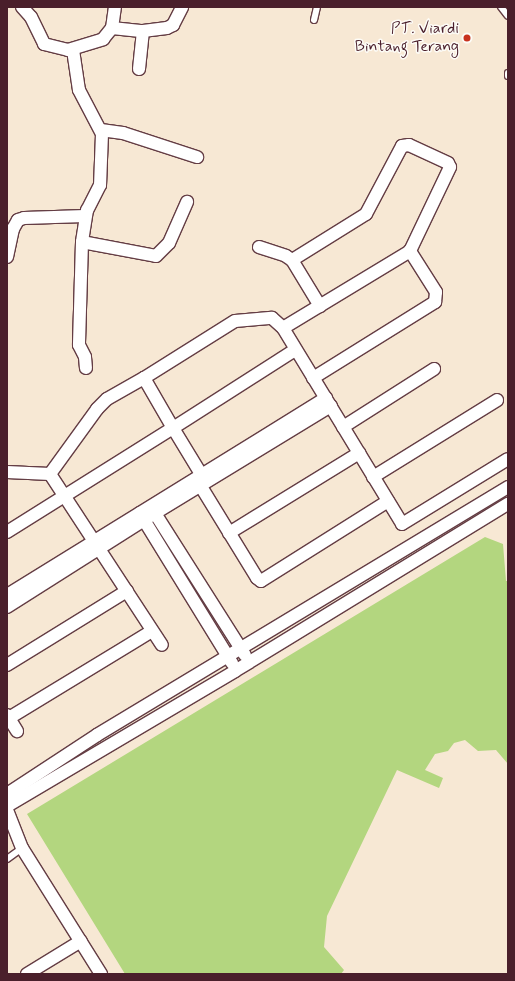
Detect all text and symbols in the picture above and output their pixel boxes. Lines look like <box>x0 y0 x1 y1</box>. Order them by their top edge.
place label: PT. Viardi Bintang Terang <box>354 19 459 57</box>
marker: PT. Viardi Bintang Terang <box>462 33 472 43</box>

